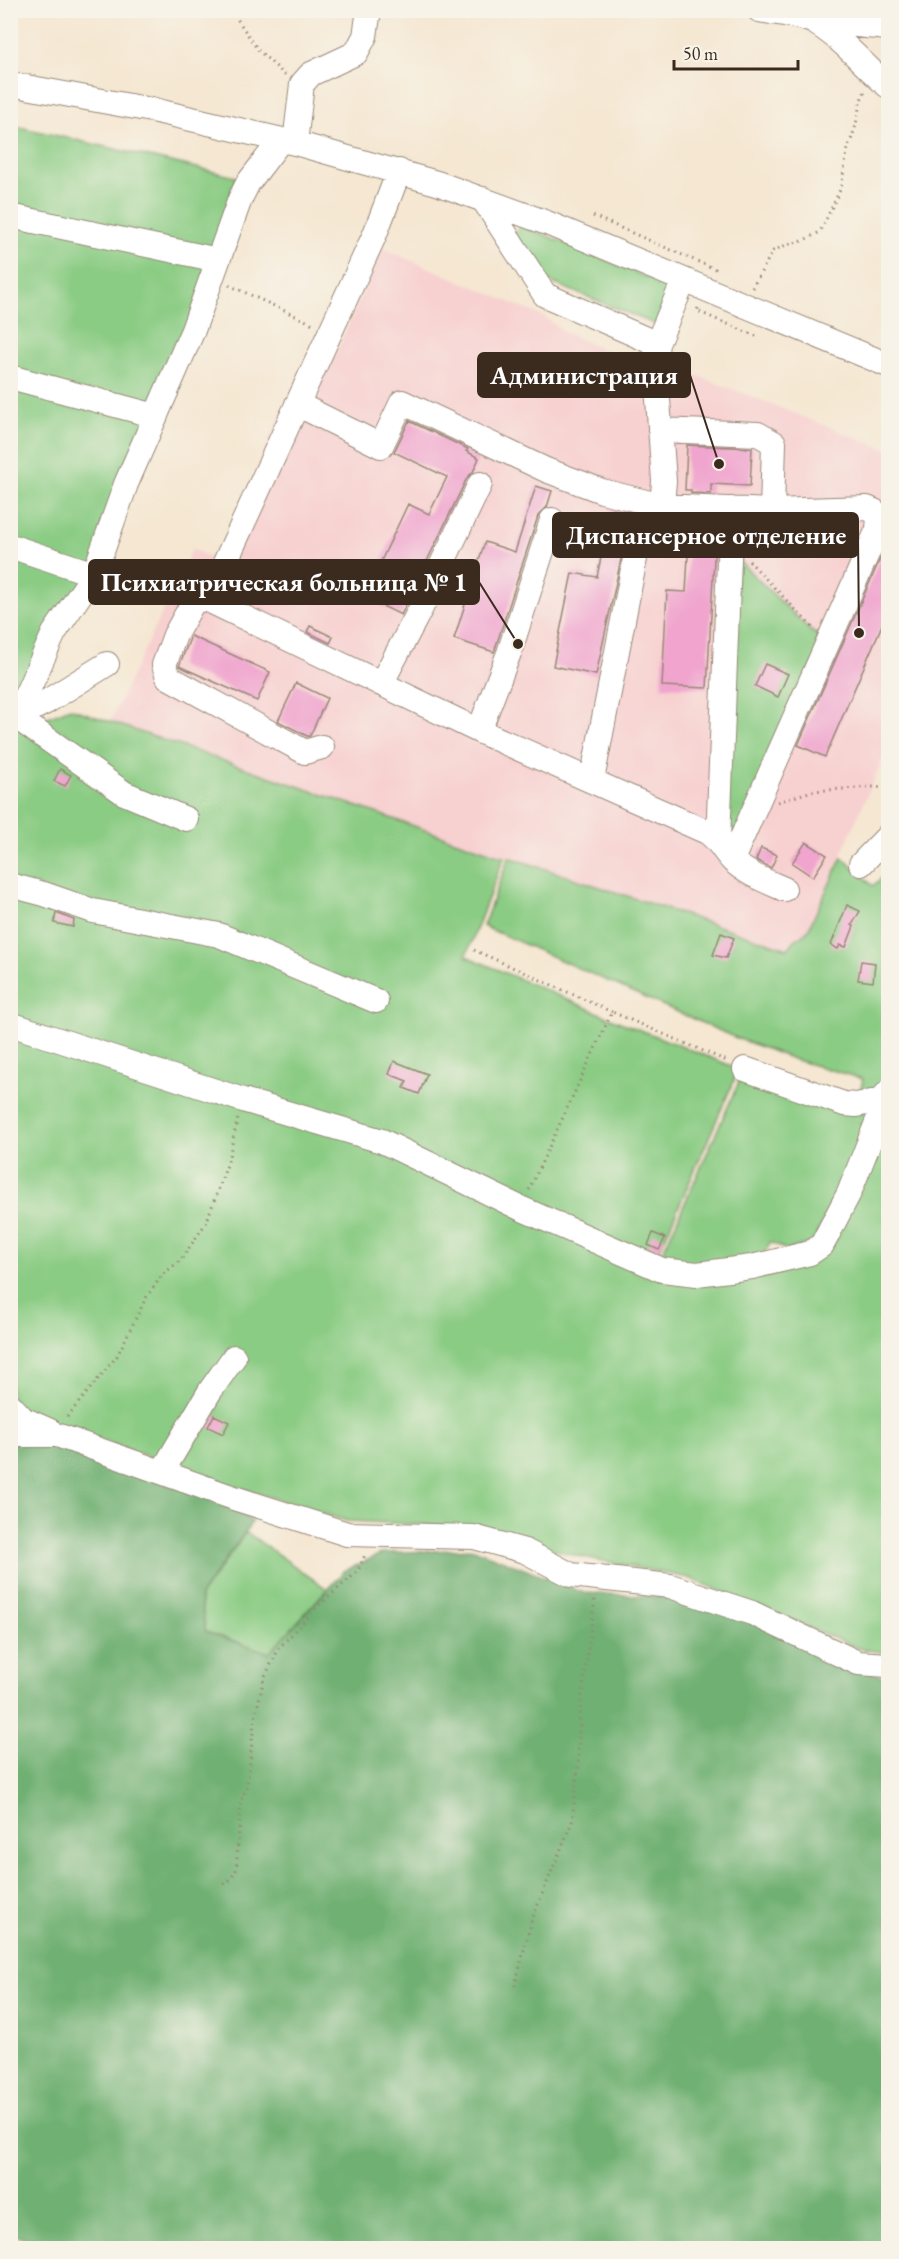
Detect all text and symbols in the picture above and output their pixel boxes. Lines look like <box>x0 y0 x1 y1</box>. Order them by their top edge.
scale bar <box>674 33 798 71</box>
text: 50 m <box>683 42 718 65</box>
callout: Администрация <box>478 353 690 397</box>
text: Администрация <box>489 358 678 392</box>
callout: Диспансерное отделение <box>553 513 858 557</box>
text: Диспансерное отделение <box>566 518 847 552</box>
callout: Психиатрическая больница № 1 <box>89 560 479 604</box>
text: Психиатрическая больница № 1 <box>101 565 467 599</box>

